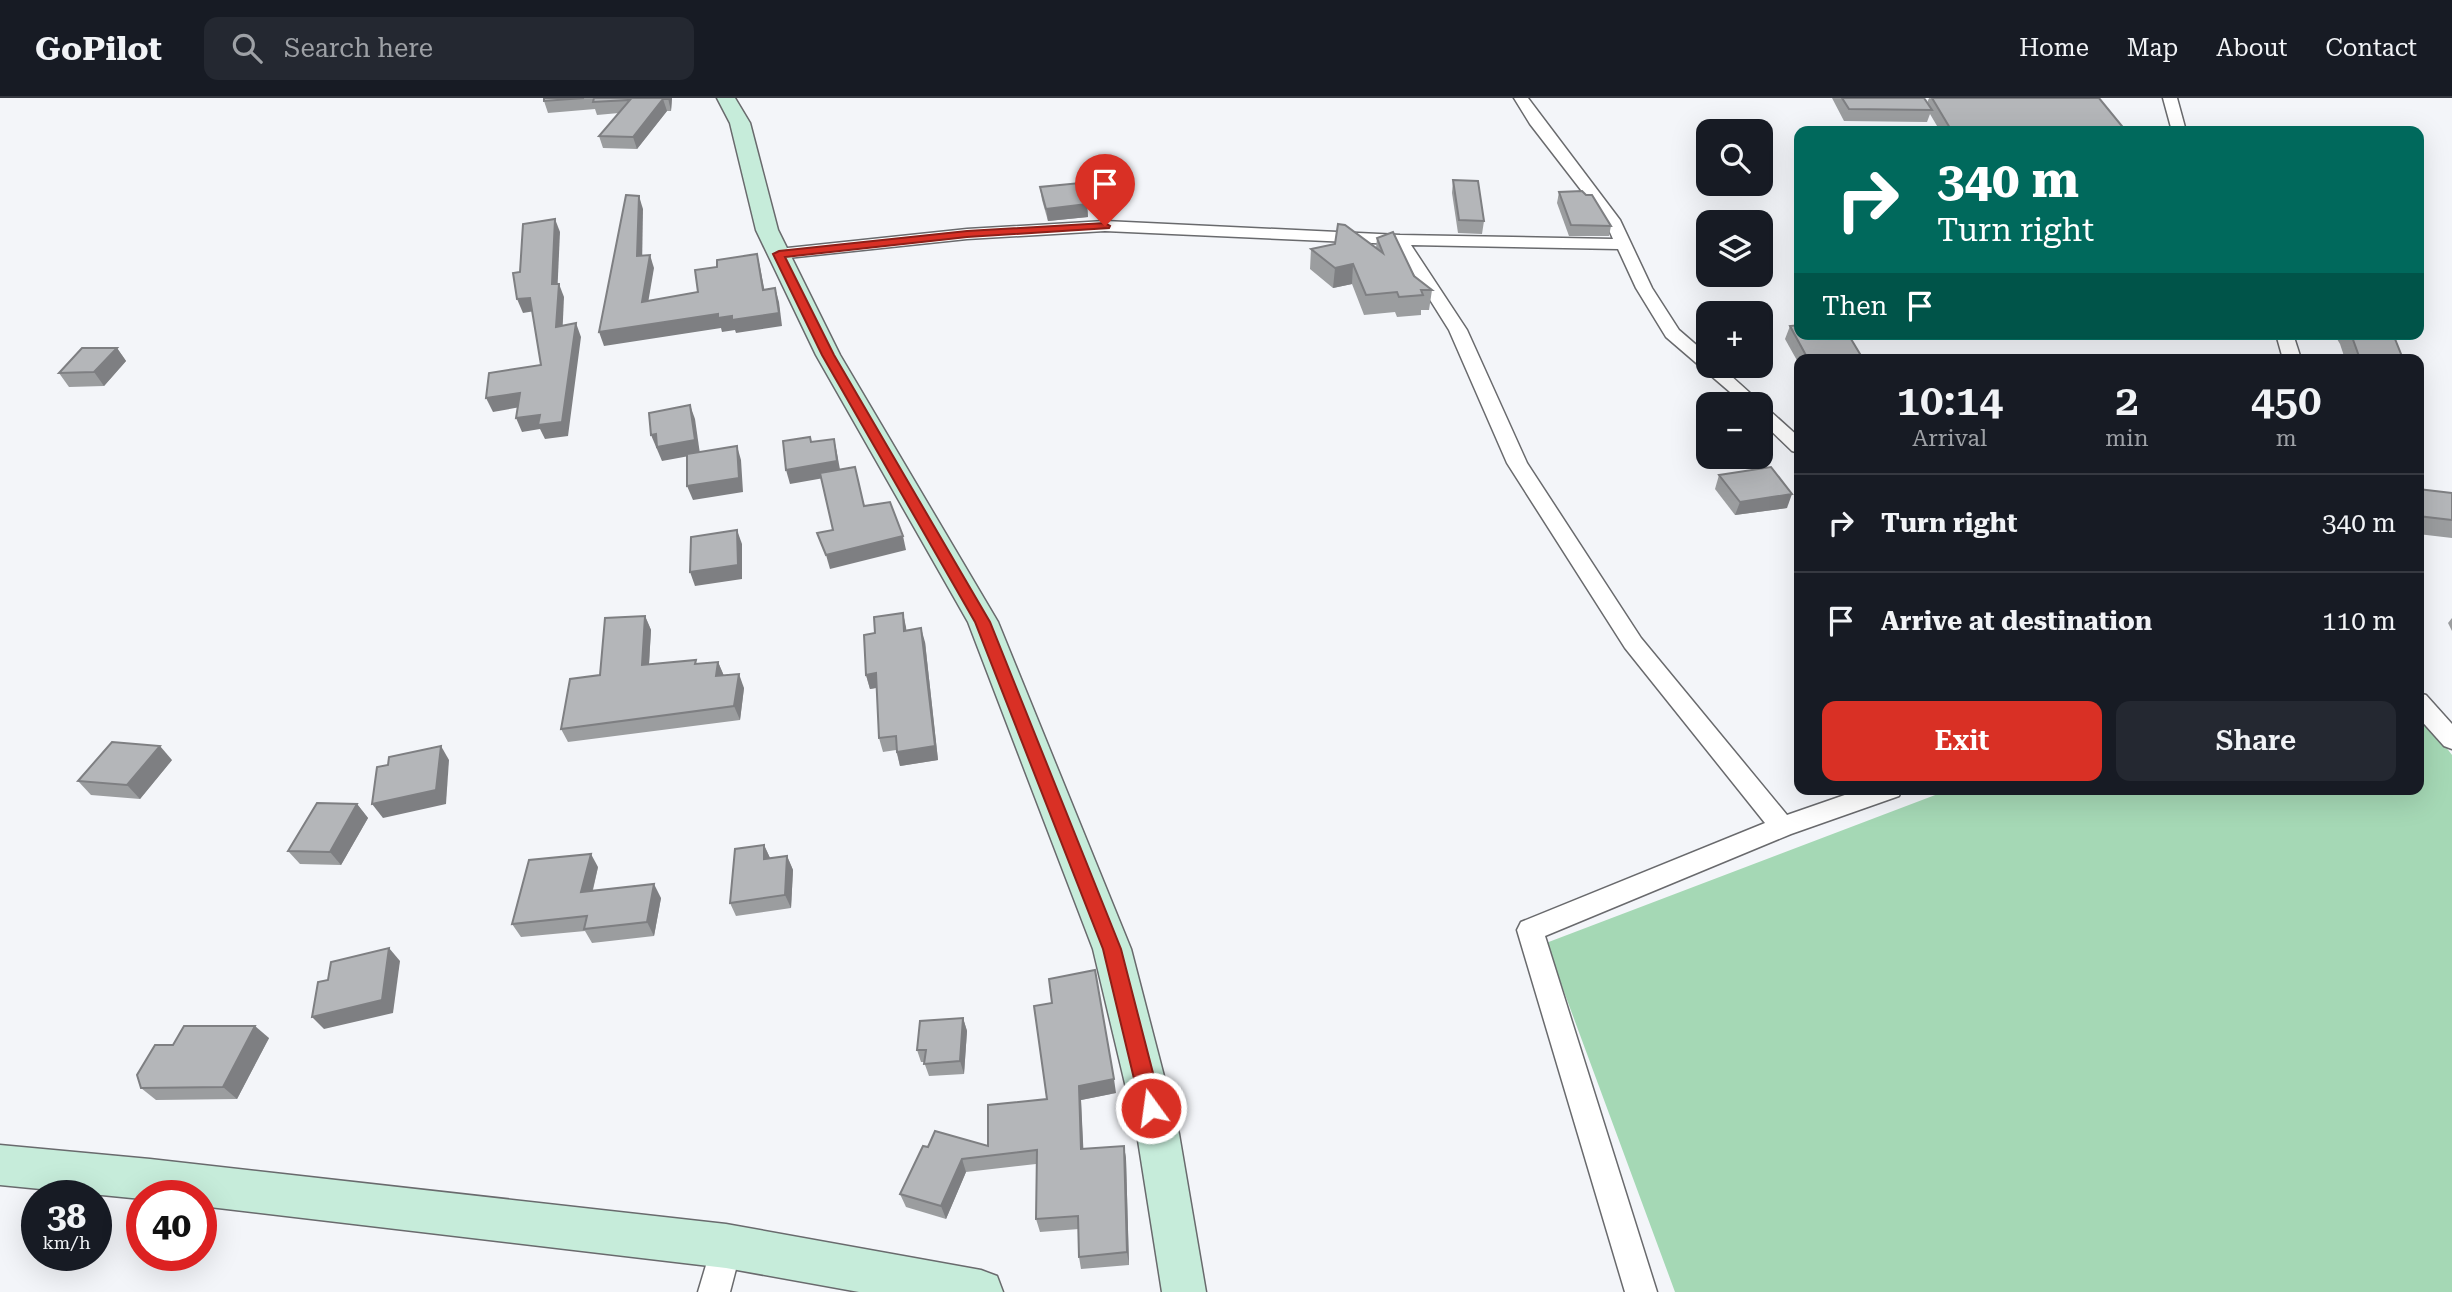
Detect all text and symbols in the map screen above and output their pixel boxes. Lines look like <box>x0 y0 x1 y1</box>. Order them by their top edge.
search box <box>204 17 694 80</box>
text: GoPilot <box>35 29 162 68</box>
icon: search <box>228 29 266 67</box>
text: Search here <box>284 33 433 63</box>
text: Home <box>2019 34 2089 62</box>
text: Map <box>2127 34 2178 62</box>
text: About <box>2216 34 2287 62</box>
text: Contact <box>2325 34 2417 62</box>
map controls <box>1696 119 1773 469</box>
button: search <box>1696 119 1773 196</box>
text: 340 m <box>1937 152 2079 209</box>
pin <box>1075 154 1135 226</box>
icon: right <box>1822 154 1913 245</box>
icon: arrive <box>1086 165 1124 203</box>
button: layers <box>1696 210 1773 287</box>
text: Turn right <box>1937 211 2094 249</box>
icon: arrive <box>1901 287 1939 325</box>
text: Then <box>1822 291 1887 321</box>
button: + <box>1696 301 1773 378</box>
text: 10:14 <box>1896 376 2003 425</box>
text: 2 <box>2115 376 2139 425</box>
text: 450 <box>2251 376 2322 425</box>
button: − <box>1696 392 1773 469</box>
text: Arrival <box>1912 425 1987 452</box>
text: min <box>2105 425 2149 452</box>
text: m <box>2276 425 2297 452</box>
icon: right <box>1822 504 1860 542</box>
text: Turn right <box>1881 508 2017 538</box>
text: 340 m <box>2322 508 2396 538</box>
icon: arrive <box>1822 602 1860 640</box>
text: Arrive at destination <box>1881 606 2152 636</box>
text: 110 m <box>2322 606 2396 636</box>
button: Exit <box>1822 701 2102 781</box>
button: Share <box>2116 701 2396 781</box>
position arrow <box>1114 1071 1188 1145</box>
speed limit sign: 40 <box>126 1180 217 1271</box>
text: 38 <box>47 1196 86 1237</box>
text: km/h <box>42 1232 91 1253</box>

